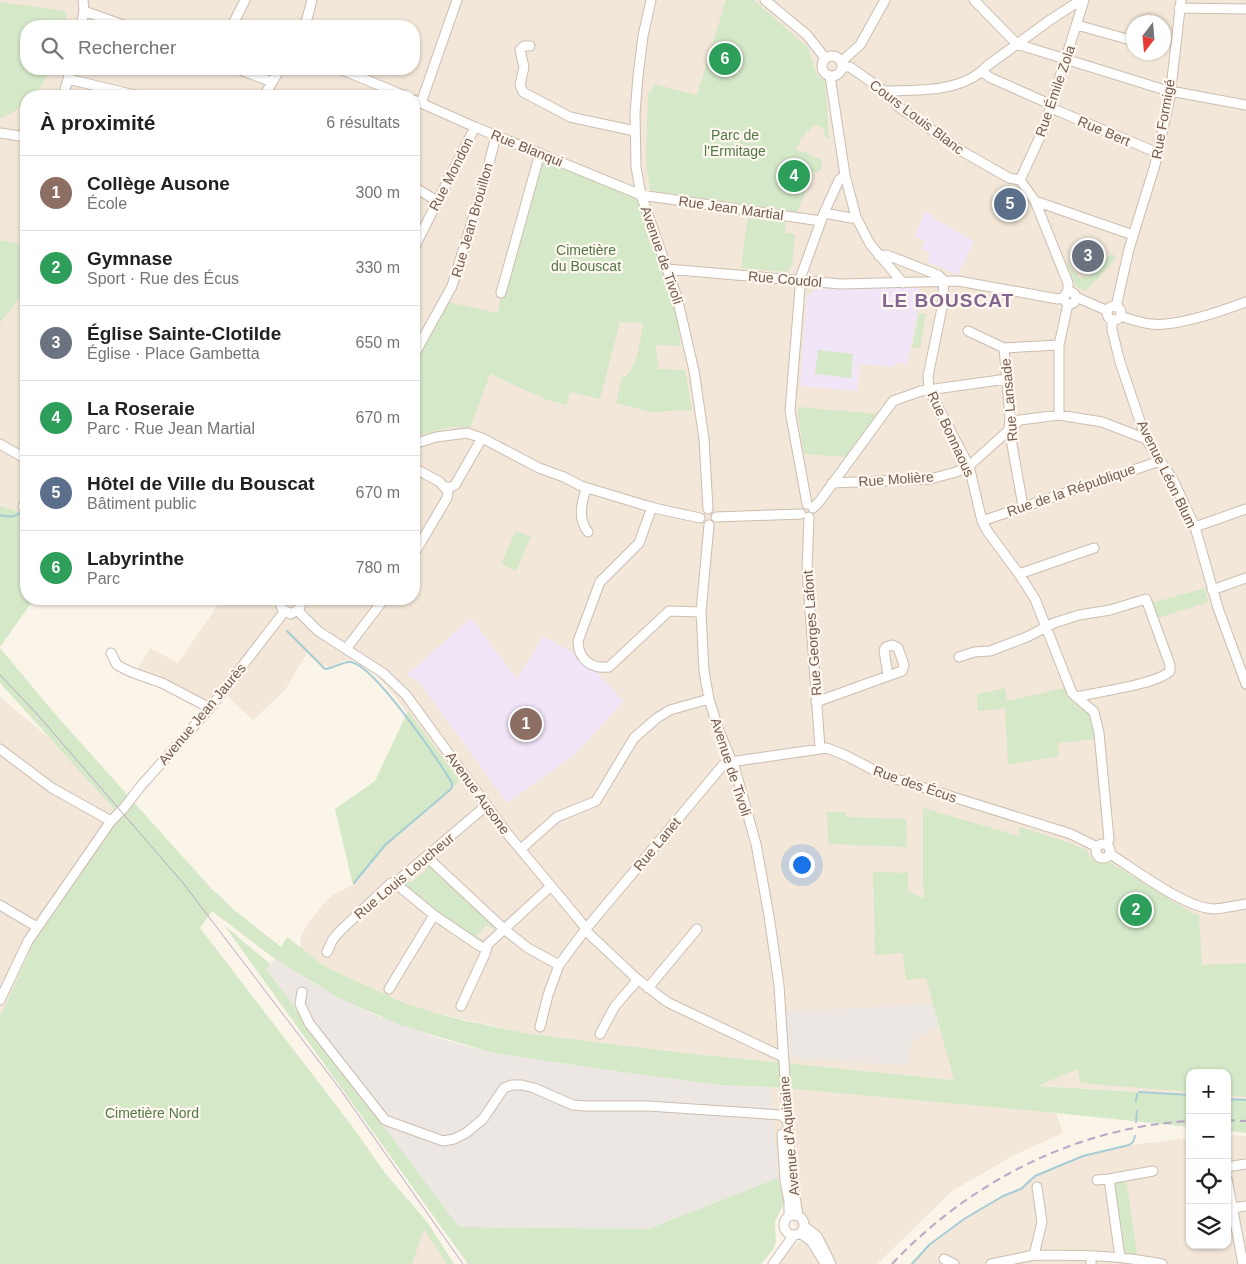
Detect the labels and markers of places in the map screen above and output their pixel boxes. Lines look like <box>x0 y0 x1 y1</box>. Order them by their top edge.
pin: 6 <box>709 40 741 78</box>
pin: 4 <box>778 157 810 195</box>
pin: 5 <box>994 185 1026 223</box>
pin: 3 <box>1072 237 1104 275</box>
pin: 1 <box>510 705 542 743</box>
pin: 2 <box>1120 891 1152 929</box>

